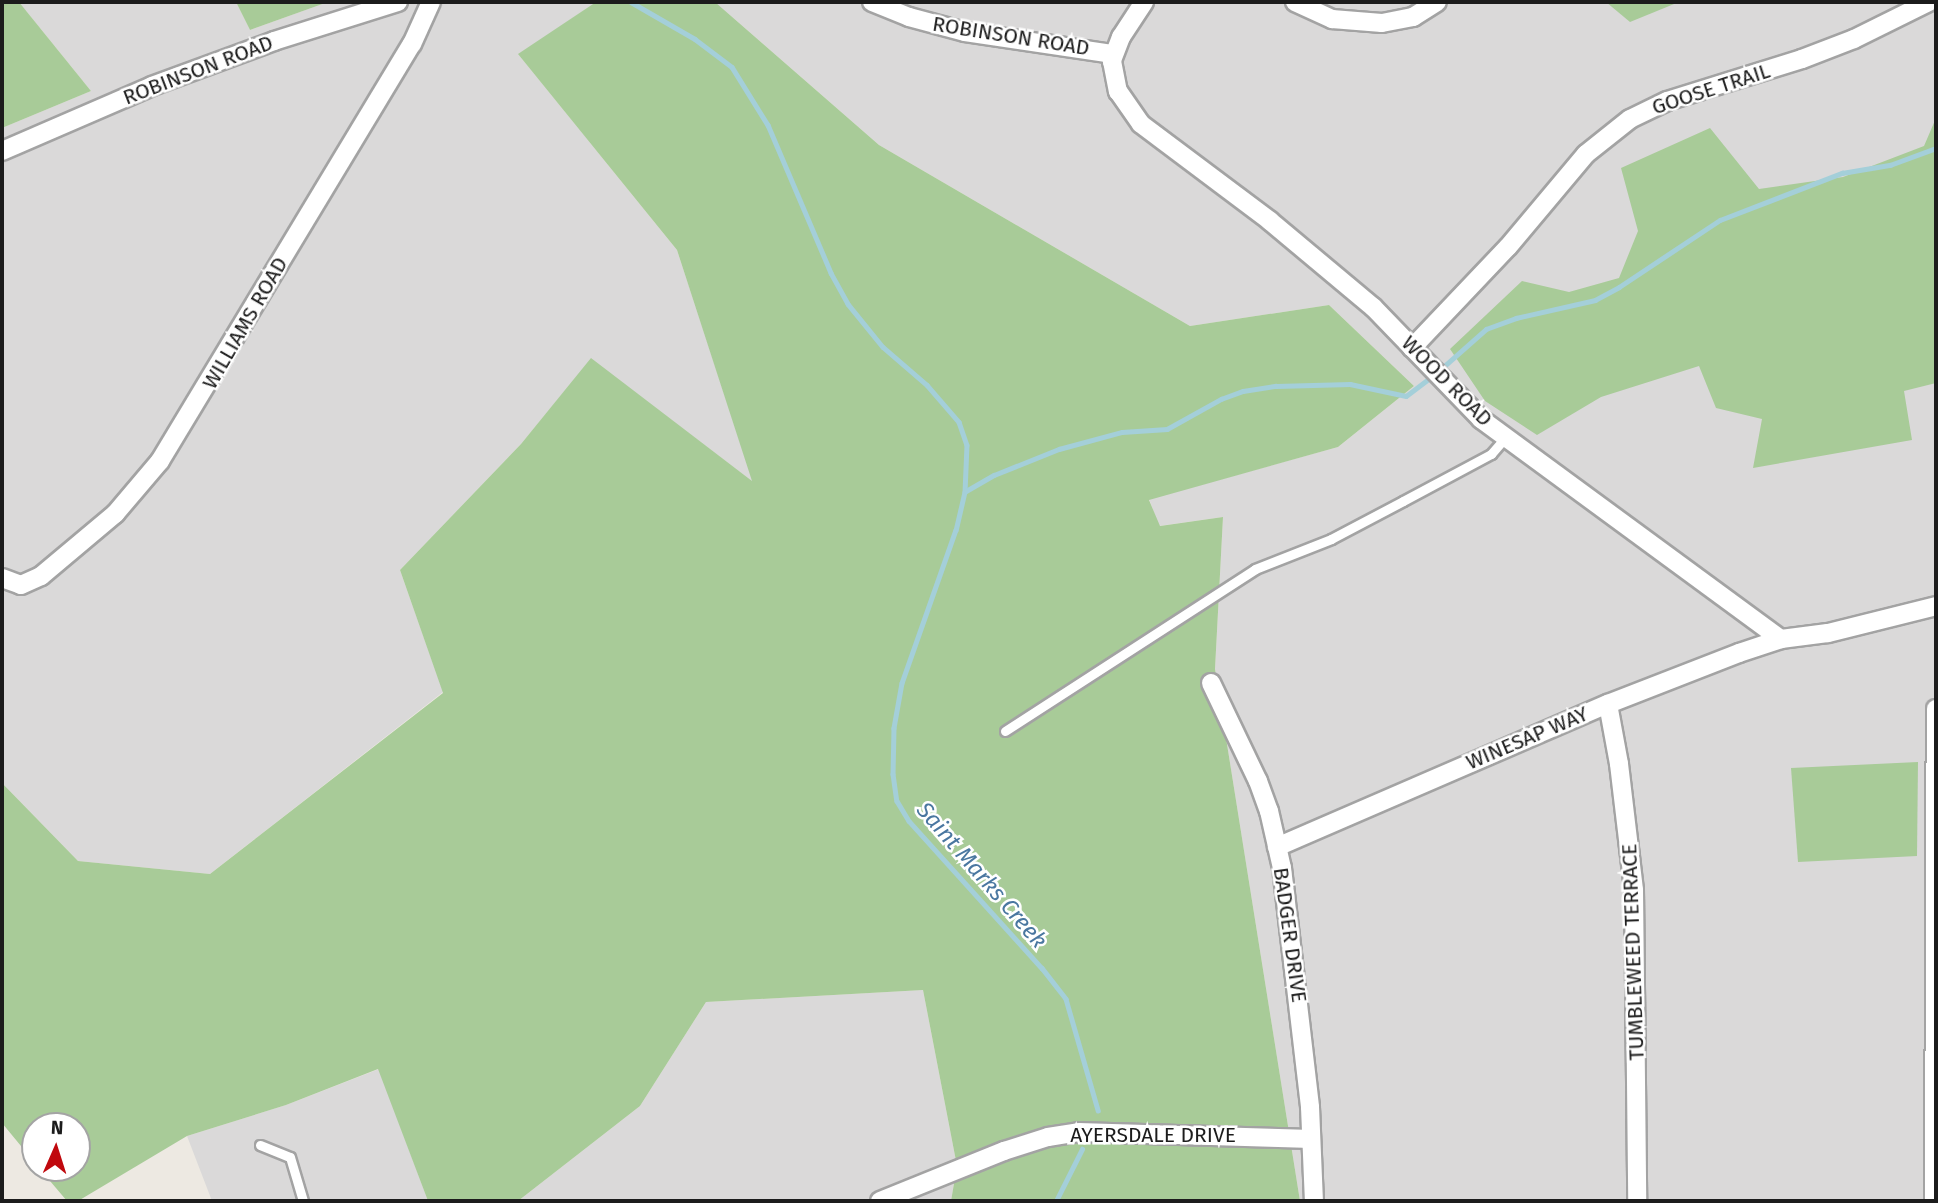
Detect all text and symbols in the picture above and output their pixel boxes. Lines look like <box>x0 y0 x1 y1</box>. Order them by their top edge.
street label: ROBINSON ROAD <box>931 11 1091 61</box>
street label: ROBINSON ROAD <box>119 30 277 110</box>
street label: GOOSE TRAIL <box>1649 58 1773 120</box>
street label: WILLIAMS ROAD <box>197 253 293 393</box>
street label: WOOD ROAD <box>1396 330 1498 432</box>
street label: WINESAP WAY <box>1462 701 1592 775</box>
water label: Saint Marks Creek <box>911 796 1053 954</box>
street label: TUMBLEWEED TERRACE <box>1617 843 1649 1061</box>
street label: BADGER DRIVE <box>1268 866 1312 1004</box>
north arrow <box>21 1112 91 1182</box>
text: N <box>50 1116 64 1139</box>
street label: AYERSDALE DRIVE <box>1070 1122 1236 1148</box>

